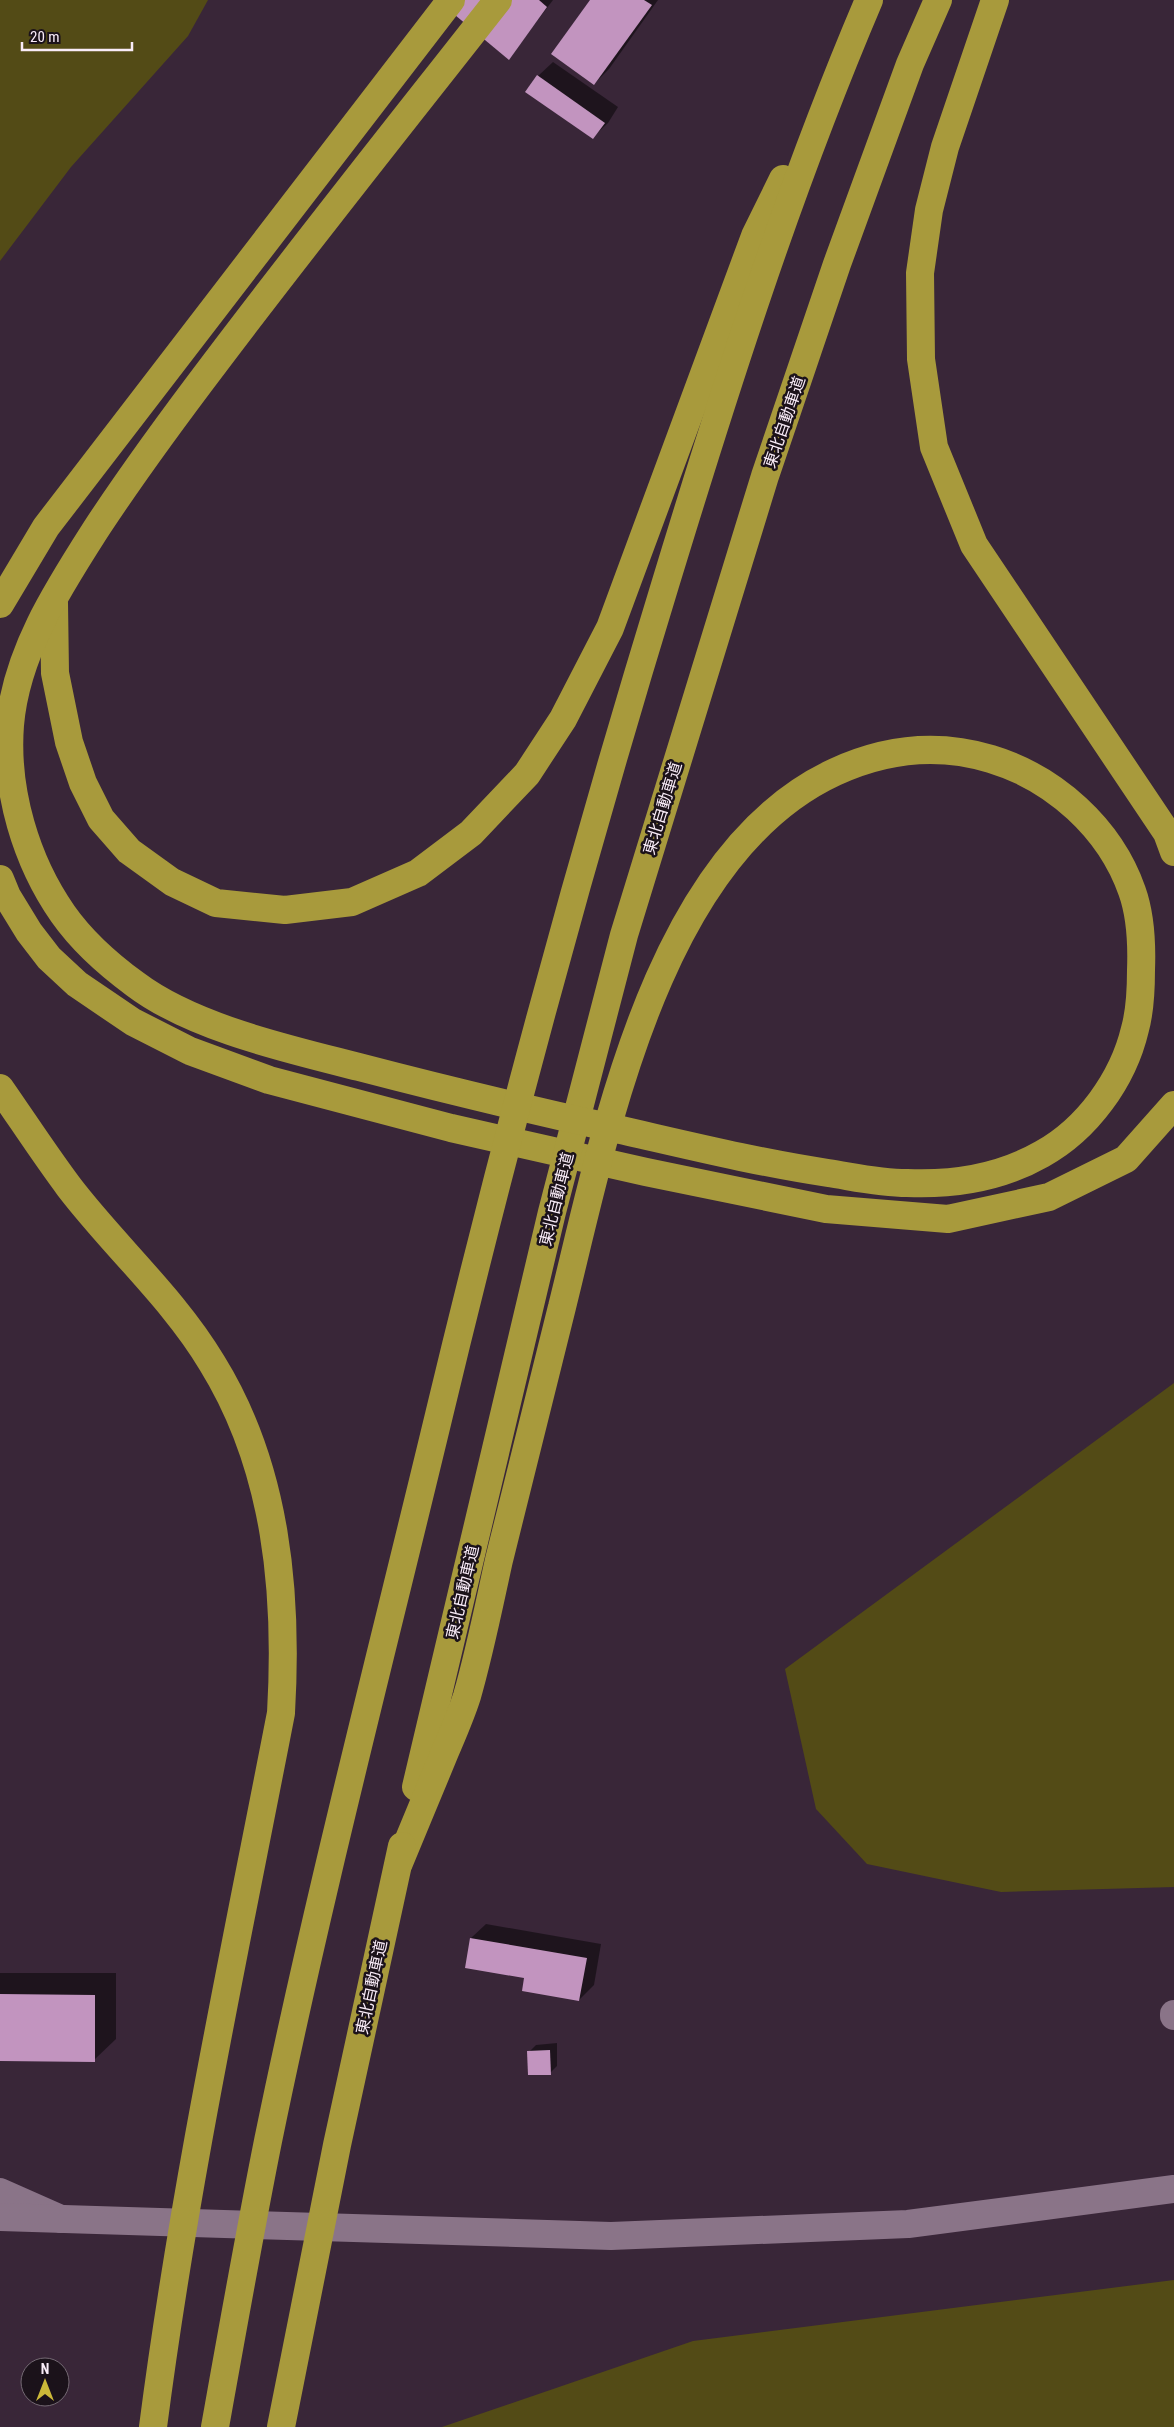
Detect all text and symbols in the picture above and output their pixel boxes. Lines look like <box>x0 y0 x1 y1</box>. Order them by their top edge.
scale bar <box>22 20 132 52</box>
text: 20 m <box>30 28 60 46</box>
street label: 東北自動車道 <box>760 374 809 471</box>
street label: 東北自動車道 <box>639 759 686 857</box>
street label: 東北自動車道 <box>536 1150 577 1248</box>
street label: 東北自動車道 <box>442 1543 483 1641</box>
street label: 東北自動車道 <box>352 1938 391 2036</box>
north arrow <box>20 2357 70 2407</box>
text: N <box>41 2361 49 2377</box>

